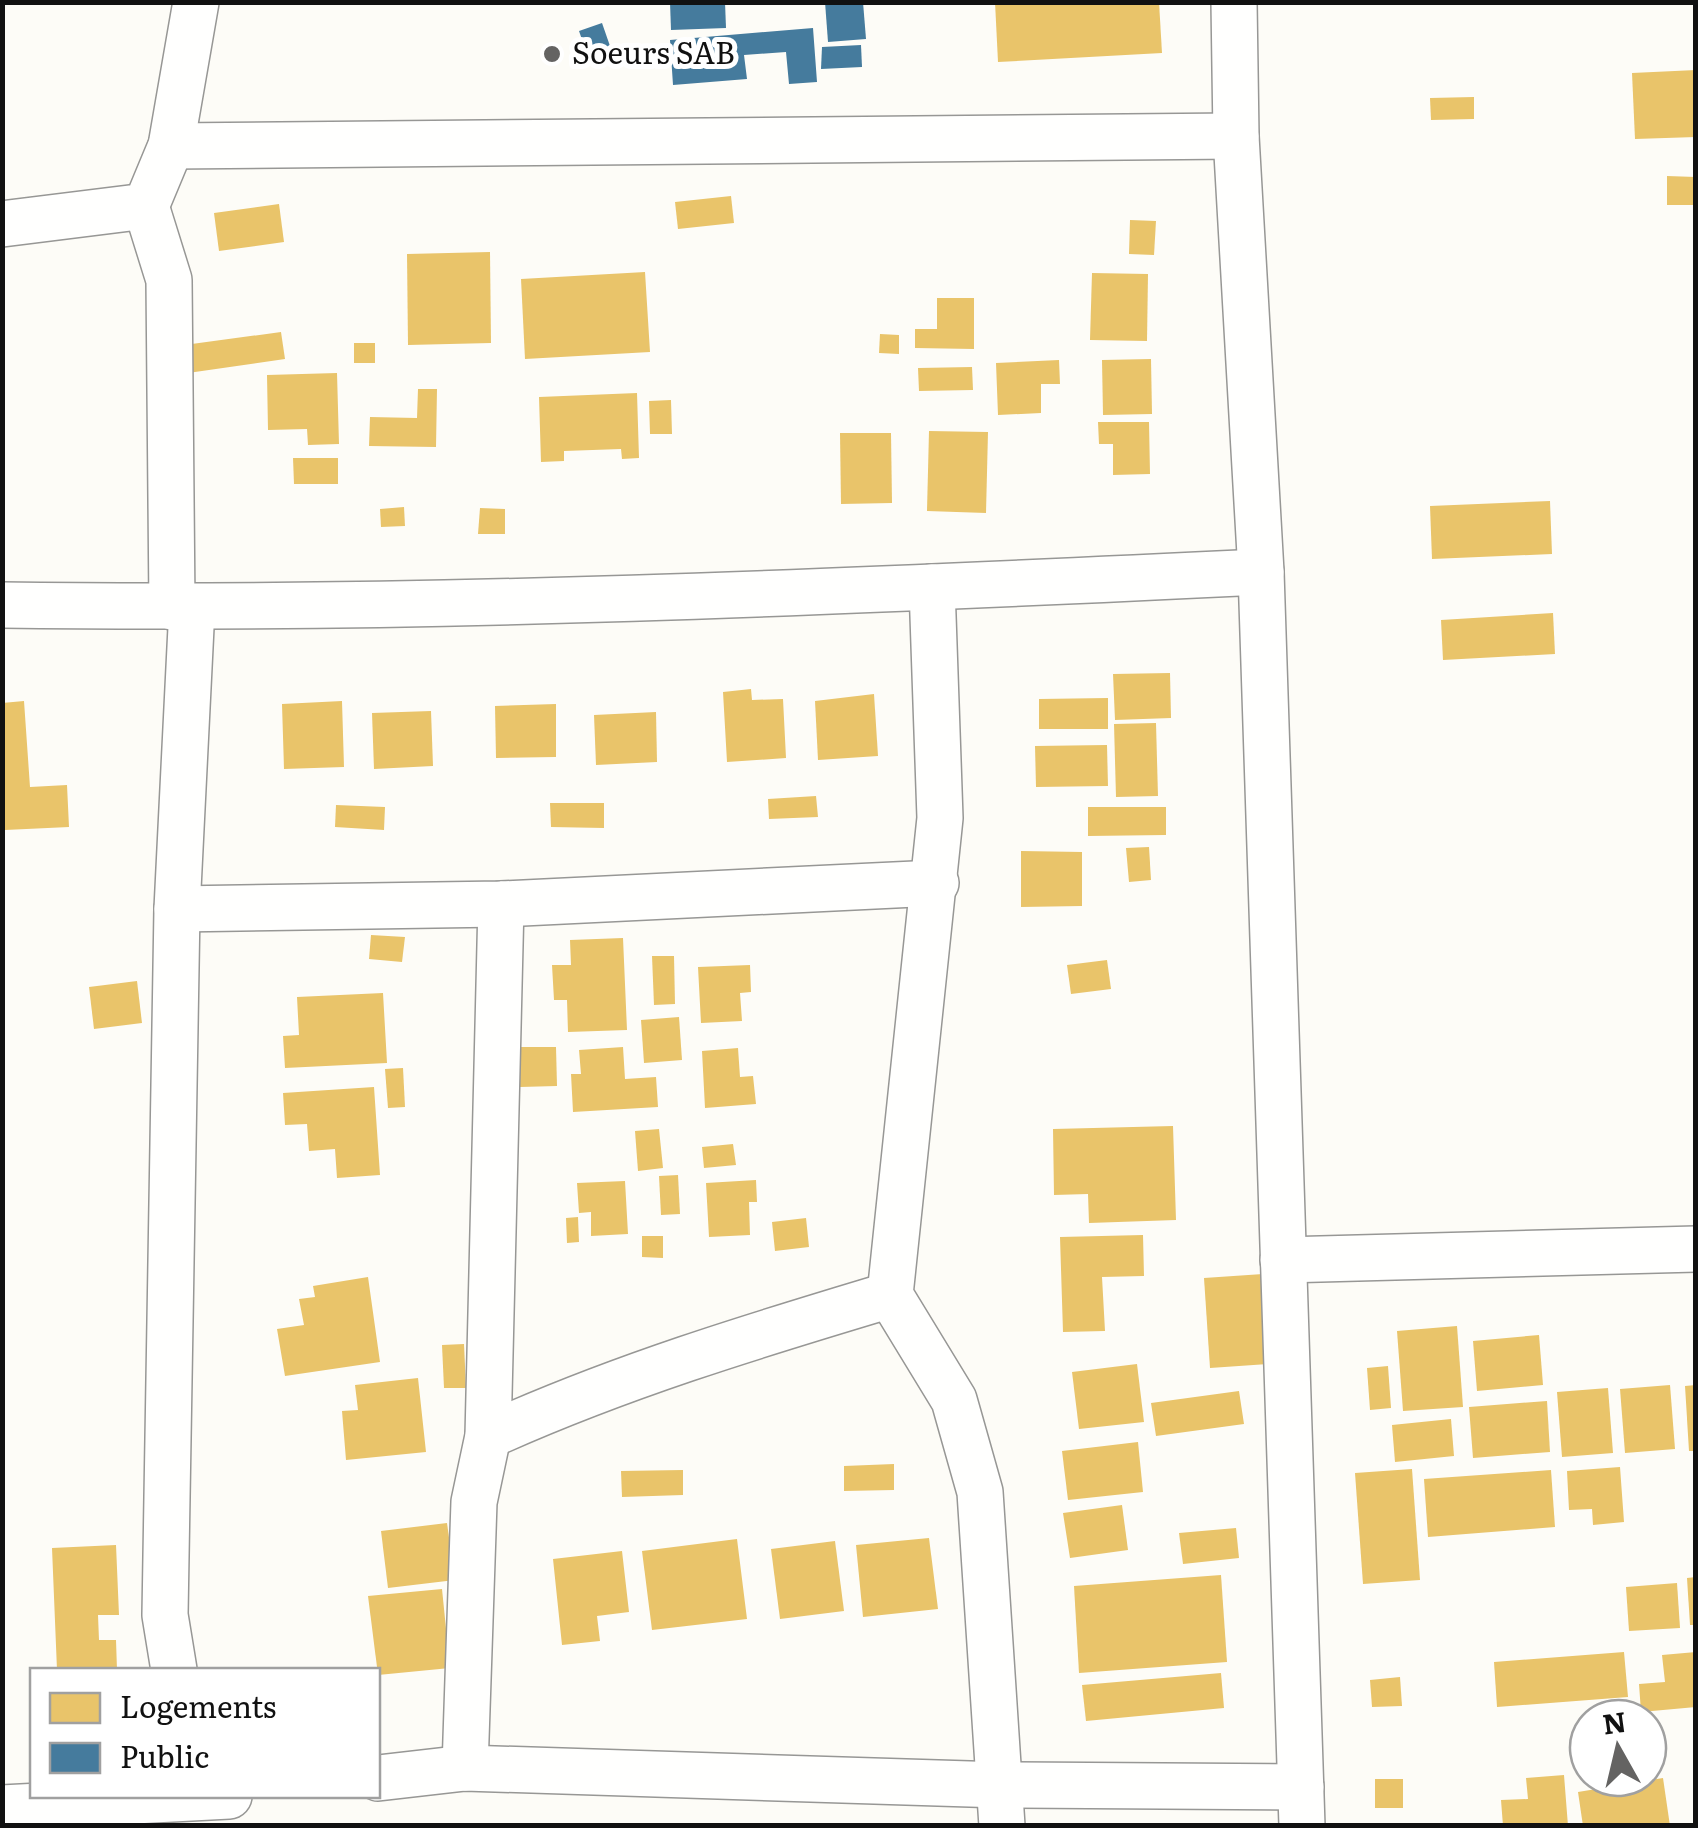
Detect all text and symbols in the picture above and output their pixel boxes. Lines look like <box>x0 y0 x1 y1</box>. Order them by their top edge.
place label: Soeurs SAB <box>572 29 735 73</box>
marker: Soeurs SAB <box>541 43 563 65</box>
legend <box>30 1668 380 1798</box>
text: Logements <box>120 1683 276 1727</box>
north arrow <box>1568 1698 1668 1798</box>
text: N <box>1600 1699 1629 1744</box>
text: Public <box>120 1733 209 1777</box>

